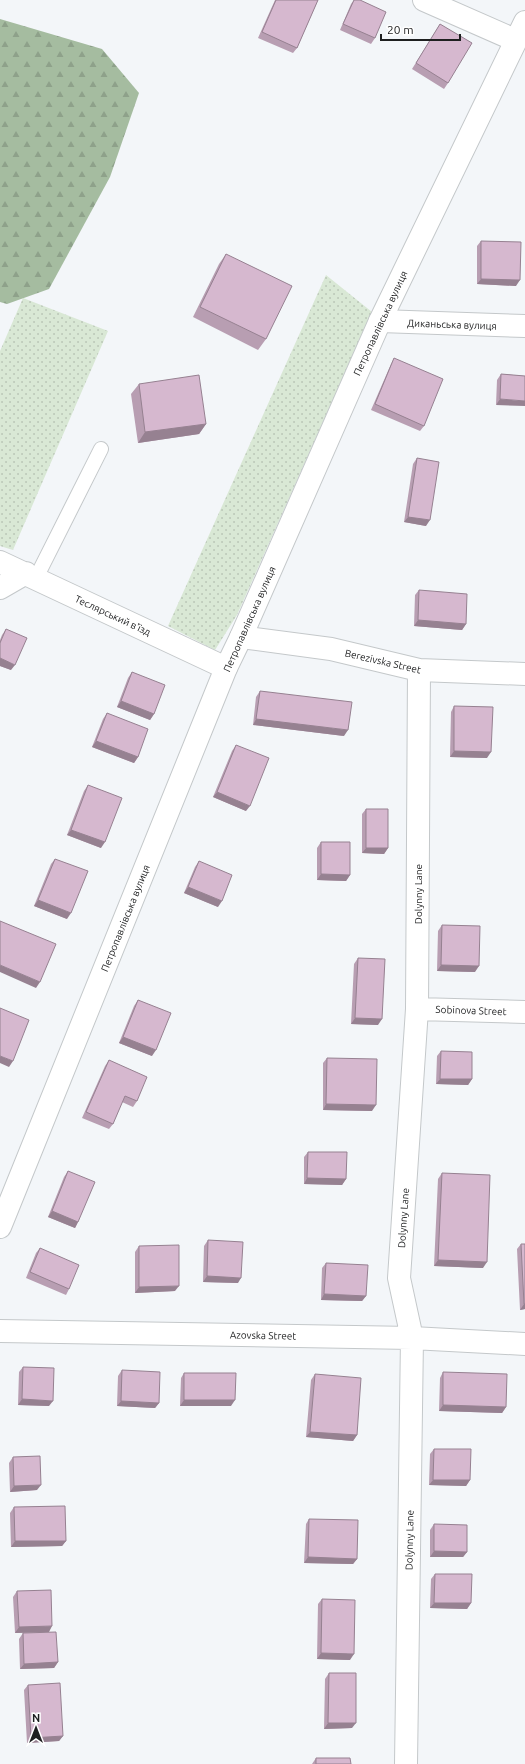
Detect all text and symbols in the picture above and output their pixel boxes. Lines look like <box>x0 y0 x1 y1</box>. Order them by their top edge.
scale bar <box>381 16 460 42</box>
text: 20 m <box>387 23 414 36</box>
street label: Петропавлівська вулиця <box>351 269 410 377</box>
street label: Диканьська вулиця <box>407 317 497 332</box>
street label: Петропавлівська вулиця <box>221 565 278 674</box>
street label: Теслярський в'їзд <box>73 593 153 638</box>
street label: Berezivska Street <box>344 647 422 676</box>
street label: Петропавлівська вулиця <box>99 863 152 973</box>
street label: Dolynny Lane <box>413 864 424 924</box>
street label: Sobinova Street <box>435 1004 507 1017</box>
street label: Dolynny Lane <box>396 1188 411 1248</box>
street label: Azovska Street <box>230 1329 296 1342</box>
street label: Dolynny Lane <box>403 1510 416 1570</box>
north arrow <box>16 1708 56 1748</box>
text: N <box>32 1712 40 1724</box>

